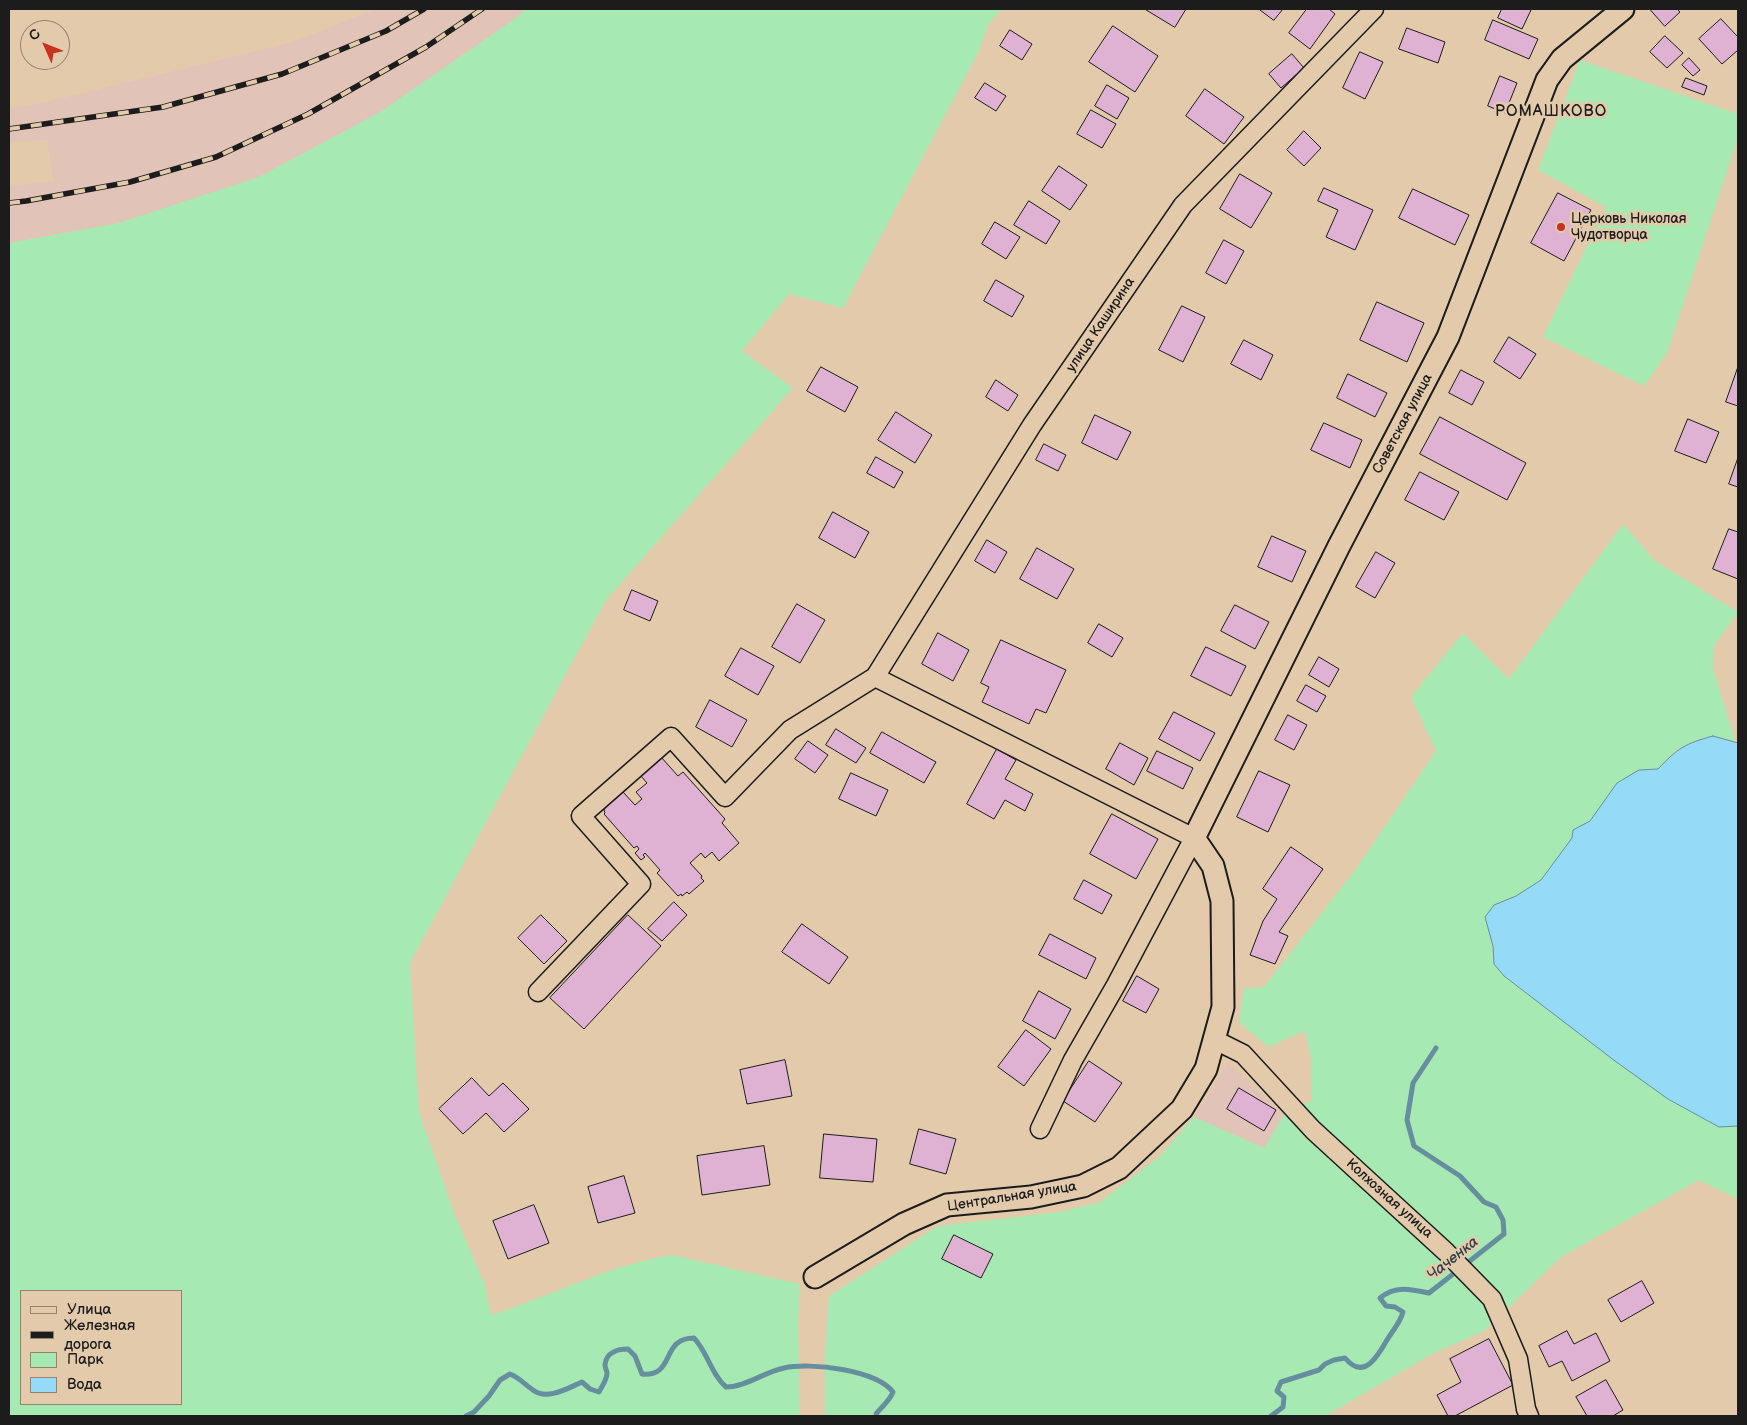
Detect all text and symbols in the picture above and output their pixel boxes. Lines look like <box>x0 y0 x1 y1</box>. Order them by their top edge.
north arrow <box>20 20 70 70</box>
text: С <box>25 26 44 44</box>
district label: РОМАШКОВО <box>1494 102 1608 122</box>
place label: Церковь Николая Чудотворца <box>1571 211 1687 243</box>
marker: Церковь Николая Чудотворца <box>1555 221 1567 233</box>
street label: улица Каширина <box>1063 275 1139 375</box>
street label: Советская улица <box>1370 371 1436 477</box>
street label: Колхозная улица <box>1342 1156 1436 1242</box>
street label: Центральная улица <box>946 1178 1078 1216</box>
water label: Чаченка <box>1424 1233 1482 1285</box>
legend <box>20 1290 182 1405</box>
text: Улица <box>67 1300 111 1319</box>
text: Железная дорога <box>64 1316 135 1354</box>
text: Парк <box>67 1350 104 1369</box>
text: Вода <box>67 1375 102 1394</box>

